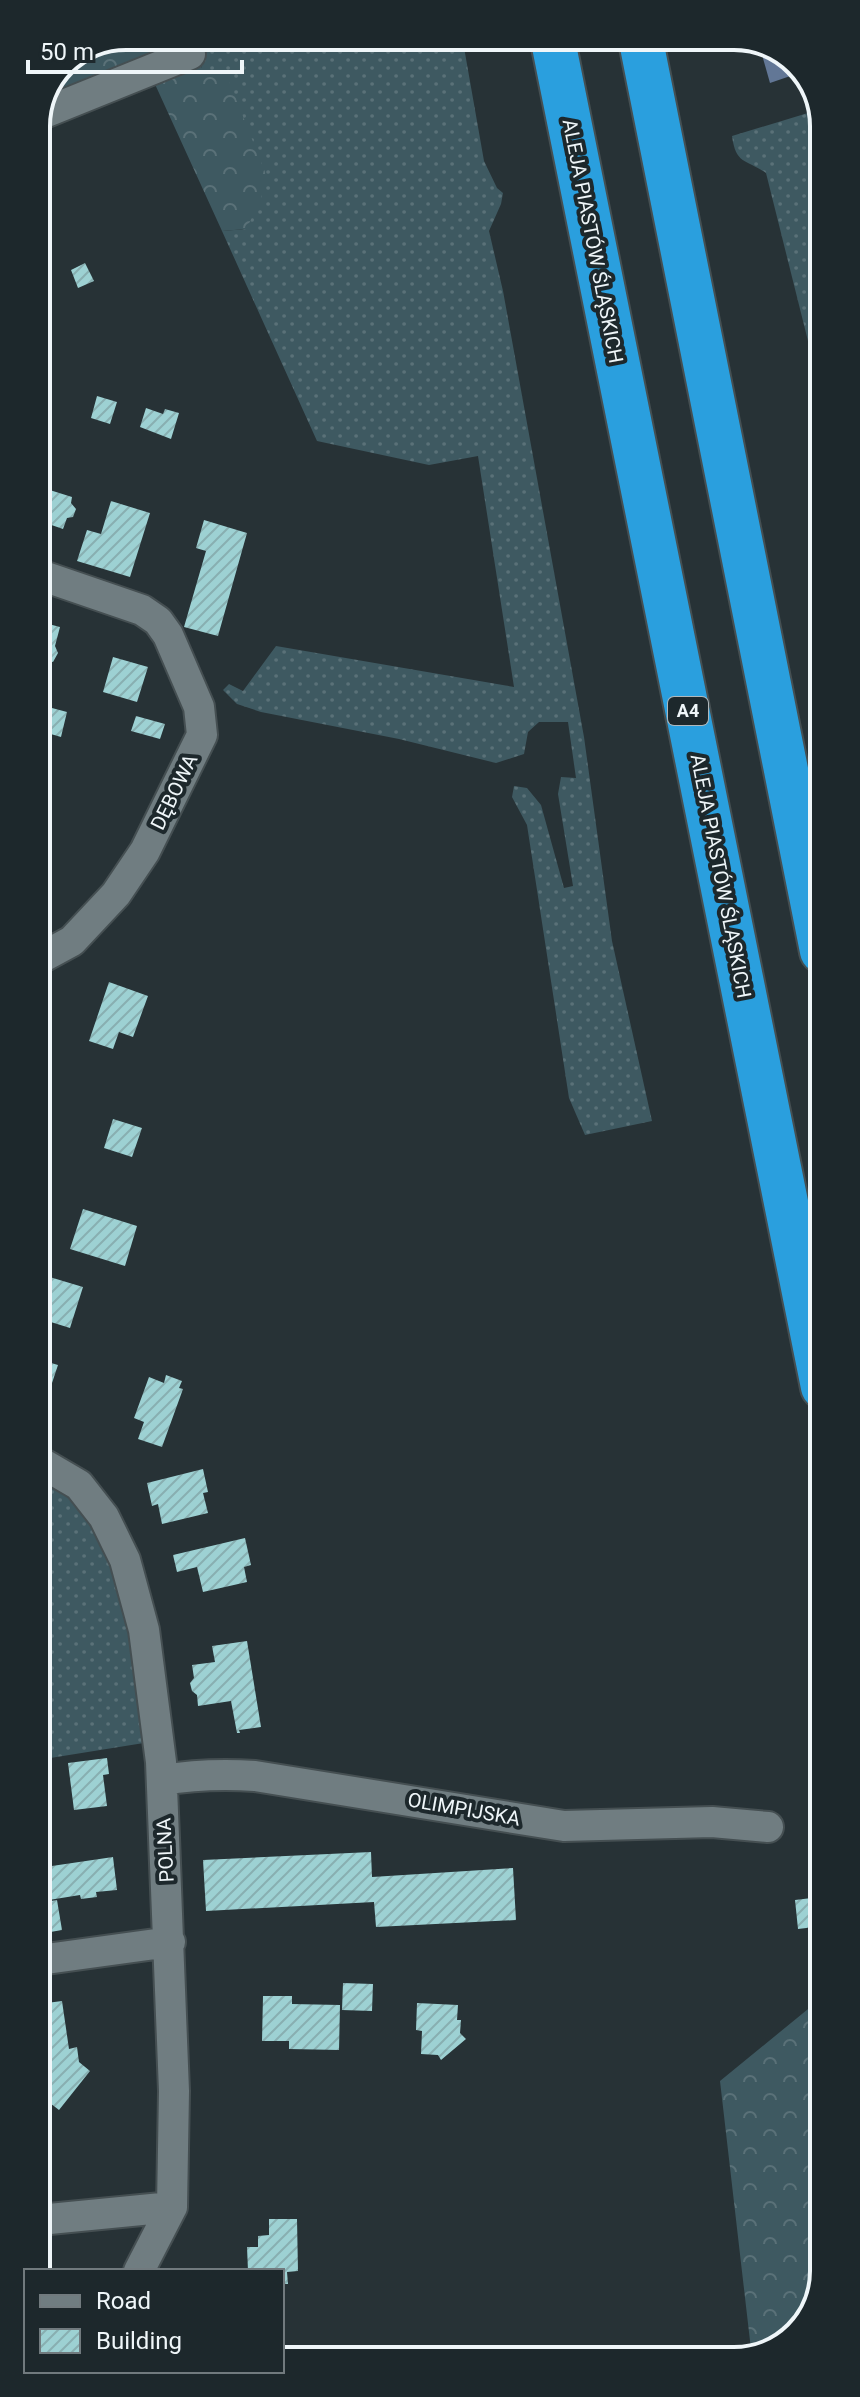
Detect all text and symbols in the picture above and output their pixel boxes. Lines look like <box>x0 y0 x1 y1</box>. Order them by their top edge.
scale bar <box>28 24 242 74</box>
text: 50 m <box>40 38 94 66</box>
street label: ALEJA PIASTÓW ŚLĄSKICH <box>558 117 628 365</box>
road number: A4 <box>668 697 708 725</box>
street label: DĘBOWA <box>145 750 203 834</box>
street label: ALEJA PIASTÓW ŚLĄSKICH <box>686 752 756 1000</box>
street label: OLIMPIJSKA <box>406 1787 522 1831</box>
street label: POLNA <box>151 1817 179 1883</box>
legend <box>24 2269 284 2373</box>
text: Road <box>96 2287 151 2315</box>
text: Building <box>96 2327 182 2355</box>

